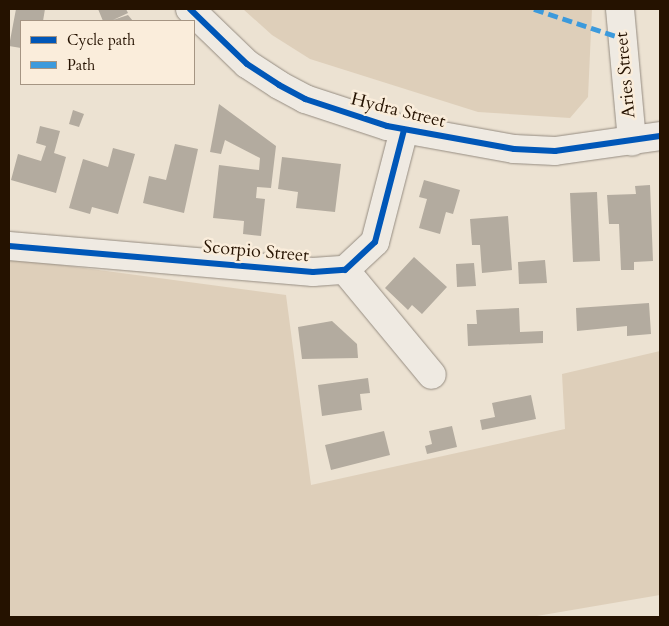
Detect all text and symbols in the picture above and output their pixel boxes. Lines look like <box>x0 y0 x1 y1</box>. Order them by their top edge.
legend <box>20 20 195 85</box>
text: Cycle path <box>67 30 135 50</box>
street label: Aries Street <box>611 31 641 119</box>
text: Path <box>67 55 95 75</box>
street label: Hydra Street <box>349 89 447 133</box>
street label: Scorpio Street <box>202 237 310 267</box>

